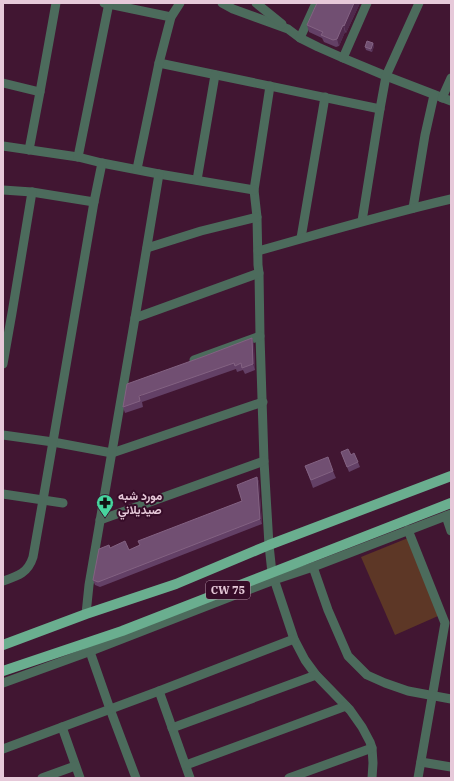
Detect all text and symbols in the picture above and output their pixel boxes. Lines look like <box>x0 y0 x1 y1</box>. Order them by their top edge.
place label: مورد شبه صيديلاني <box>118 488 163 520</box>
pharmacy icon: مورد شبه صيديلاني <box>95 493 115 518</box>
road number: CW 75 <box>206 581 250 599</box>

